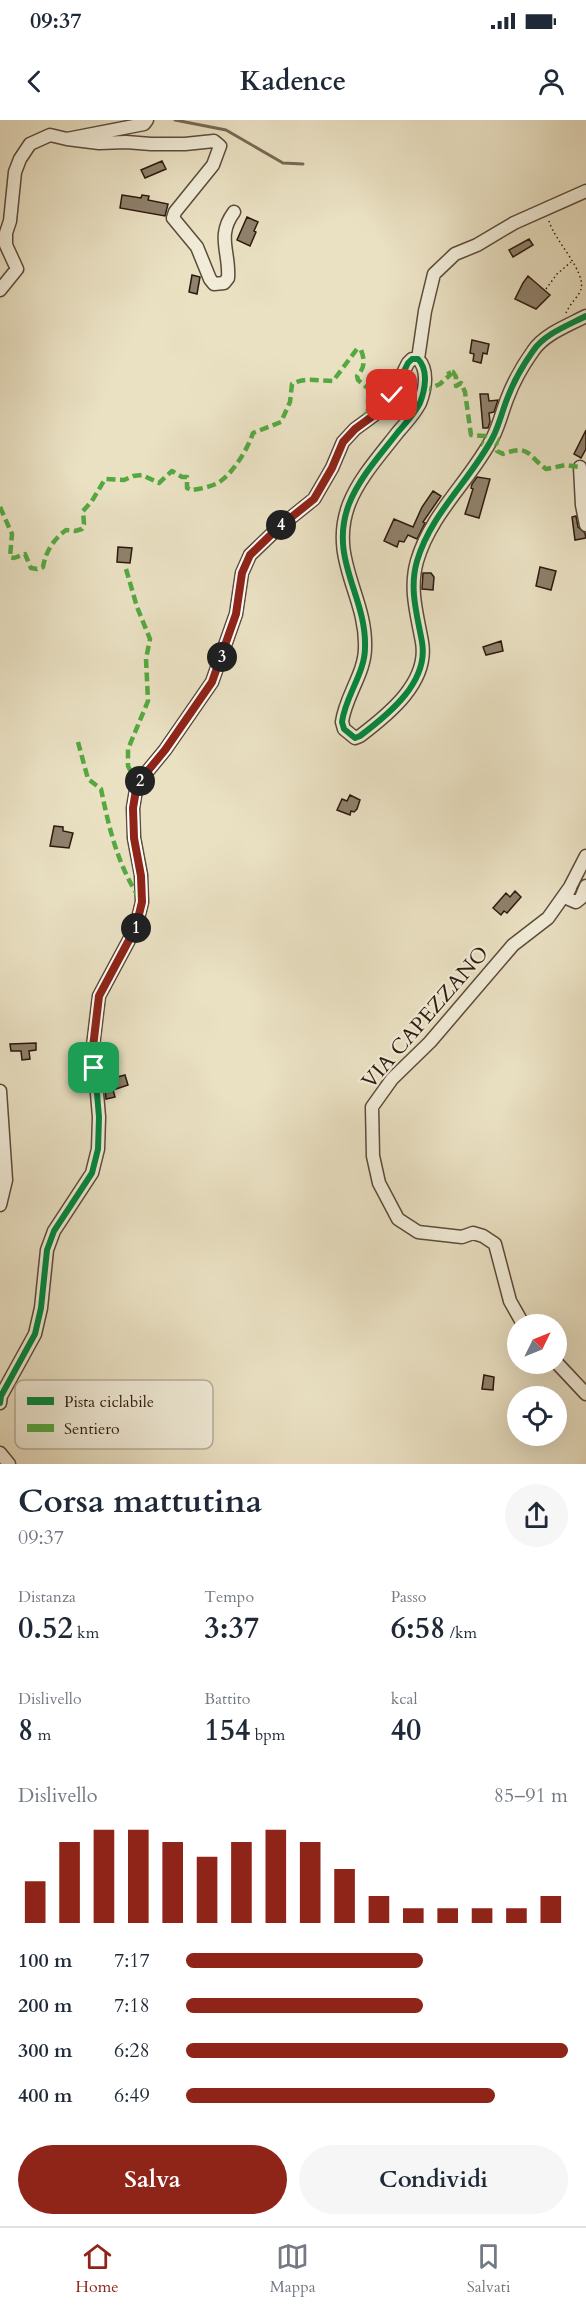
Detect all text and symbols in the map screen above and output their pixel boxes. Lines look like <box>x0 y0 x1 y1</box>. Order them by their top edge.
text: 09:37 <box>30 6 81 36</box>
text: Kadence <box>240 63 346 100</box>
icon: back <box>18 65 51 98</box>
icon: person <box>535 65 568 98</box>
pin <box>366 369 417 420</box>
icon: check <box>375 378 408 411</box>
pin: 4 <box>266 510 296 540</box>
text: 4 <box>277 514 285 536</box>
pin: 3 <box>207 642 237 672</box>
text: 3 <box>218 646 226 668</box>
pin: 2 <box>125 766 155 796</box>
text: 2 <box>136 770 144 792</box>
pin: 1 <box>121 913 151 943</box>
text: 1 <box>132 917 140 939</box>
street label: VIA CAPEZZANO <box>355 940 496 1095</box>
pin <box>68 1042 119 1093</box>
icon: arrive <box>77 1051 110 1084</box>
north arrow <box>507 1314 567 1374</box>
map controls <box>507 1314 567 1446</box>
legend <box>15 1380 213 1449</box>
button: locate <box>507 1386 567 1446</box>
text: Pista ciclabile <box>64 1391 154 1413</box>
text: Sentiero <box>64 1418 120 1440</box>
text: Corsa mattutina <box>18 1479 262 1524</box>
button: share <box>505 1484 568 1547</box>
text: 09:37 <box>18 1524 64 1551</box>
text: Distanza <box>18 1586 76 1608</box>
text: Tempo <box>204 1586 254 1608</box>
text: Passo <box>391 1586 426 1608</box>
text: 0.52 <box>18 1608 73 1649</box>
text: 3:37 <box>204 1608 259 1649</box>
text: 6:58 <box>391 1608 445 1649</box>
text: km <box>73 1622 99 1644</box>
text: /km <box>445 1622 477 1644</box>
text: Dislivello <box>18 1688 82 1710</box>
text: Battito <box>204 1688 250 1710</box>
text: kcal <box>391 1688 418 1710</box>
text: 8 <box>18 1710 33 1751</box>
text: 154 <box>204 1710 250 1751</box>
text: 40 <box>391 1710 421 1751</box>
text: m <box>33 1724 51 1746</box>
text: bpm <box>250 1724 285 1746</box>
text: Dislivello <box>18 1782 97 1809</box>
text: 85–91 m <box>494 1782 568 1809</box>
text: 100 m <box>18 1947 73 1974</box>
text: 7:17 <box>114 1947 150 1974</box>
text: 200 m <box>18 1992 73 2019</box>
text: 7:18 <box>114 1992 150 2019</box>
text: 300 m <box>18 2037 73 2064</box>
text: 6:28 <box>114 2037 150 2064</box>
text: 400 m <box>18 2082 73 2109</box>
text: 6:49 <box>114 2082 150 2109</box>
button: Salva <box>18 2145 287 2214</box>
button: Condividi <box>299 2145 568 2214</box>
tab: Home <box>76 2240 118 2298</box>
tab: Mappa <box>270 2240 316 2298</box>
tab: Salvati <box>467 2240 510 2298</box>

